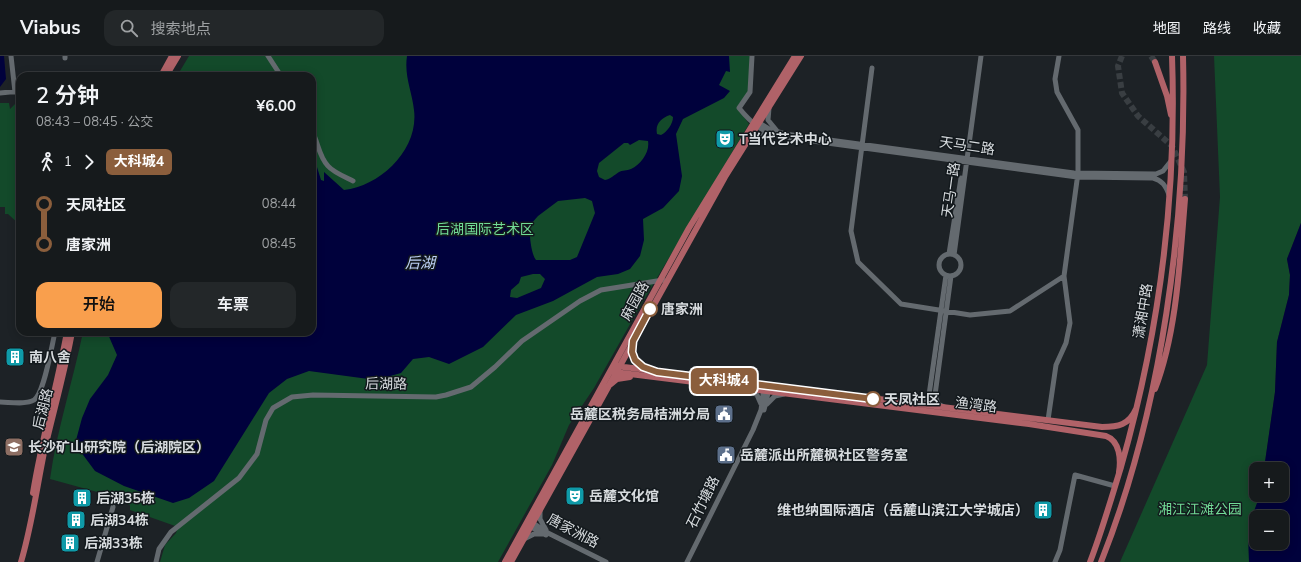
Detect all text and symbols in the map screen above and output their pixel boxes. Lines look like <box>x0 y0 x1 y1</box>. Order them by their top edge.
search box <box>104 10 384 46</box>
text: Viabus <box>20 15 80 41</box>
icon: search <box>118 17 140 39</box>
text: 搜索地点 <box>150 19 210 39</box>
text: 地图 <box>1153 19 1181 38</box>
text: 路线 <box>1203 19 1231 38</box>
text: 收藏 <box>1253 19 1281 38</box>
text: 2 分钟 <box>36 81 99 111</box>
text: ¥6.00 <box>256 96 296 116</box>
text: 08:43 – 08:45 · 公交 <box>36 113 153 131</box>
theatre icon: T当代艺术中心 <box>714 128 736 150</box>
place label: T当代艺术中心 <box>739 130 832 149</box>
street label: 天马二路 <box>938 133 996 159</box>
icon: walk <box>36 151 58 173</box>
icon: forward <box>78 151 100 173</box>
text: 大科城4 <box>114 152 164 171</box>
text: 1 <box>64 153 72 171</box>
street label: 天马一路 <box>938 161 964 219</box>
text: 天凤社区 <box>66 195 126 215</box>
text: 08:44 <box>262 195 296 213</box>
park label: 后湖国际艺术区 <box>436 220 534 239</box>
text: 唐家洲 <box>66 235 111 255</box>
text: 08:45 <box>262 235 296 253</box>
water label: 后湖 <box>405 253 437 273</box>
street label: 麻园路 <box>617 278 653 324</box>
button: 开始 <box>36 282 162 328</box>
button: 车票 <box>170 282 296 328</box>
street label: 潇湘中路 <box>1129 282 1157 340</box>
place label: 唐家洲 <box>661 300 703 319</box>
marker: 唐家洲 <box>642 301 658 317</box>
building icon: 南八舍 <box>4 346 26 368</box>
place label: 南八舍 <box>29 348 71 367</box>
line badge: 大科城4 <box>696 368 752 394</box>
text: 大科城4 <box>699 371 749 390</box>
street label: 后湖路 <box>365 374 407 394</box>
street label: 后湖路 <box>29 386 57 432</box>
place label: 天凤社区 <box>884 390 940 409</box>
marker: 天凤社区 <box>865 391 881 407</box>
street label: 渔湾路 <box>954 393 998 417</box>
public building icon: 岳麓区税务局桔洲分局 <box>713 403 735 425</box>
place label: 岳麓区税务局桔洲分局 <box>570 405 710 424</box>
school or university icon: 长沙矿山研究院（后湖院区） <box>3 436 25 458</box>
place label: 长沙矿山研究院（后湖院区） <box>28 438 210 457</box>
public building icon: 岳麓派出所麓枫社区警务室 <box>715 444 737 466</box>
place label: 岳麓派出所麓枫社区警务室 <box>740 446 908 465</box>
map controls <box>1249 462 1289 550</box>
button: + <box>1249 462 1289 502</box>
street label: 石竹塘路 <box>682 473 724 531</box>
theatre icon: 岳麓文化馆 <box>564 485 586 507</box>
building icon: 后湖35栋 <box>71 487 93 509</box>
place label: 岳麓文化馆 <box>589 487 659 506</box>
place label: 后湖35栋 <box>96 489 155 508</box>
building icon: 维也纳国际酒店（岳麓山滨江大学城店） <box>1032 499 1054 521</box>
park label: 湘江江滩公园 <box>1158 500 1242 519</box>
place label: 维也纳国际酒店（岳麓山滨江大学城店） <box>777 501 1029 520</box>
building icon: 后湖34栋 <box>65 509 87 531</box>
street label: 唐家洲路 <box>544 509 602 553</box>
button: − <box>1249 510 1289 550</box>
place label: 后湖34栋 <box>90 511 149 530</box>
building icon: 后湖33栋 <box>59 532 81 554</box>
place label: 后湖33栋 <box>84 534 143 553</box>

